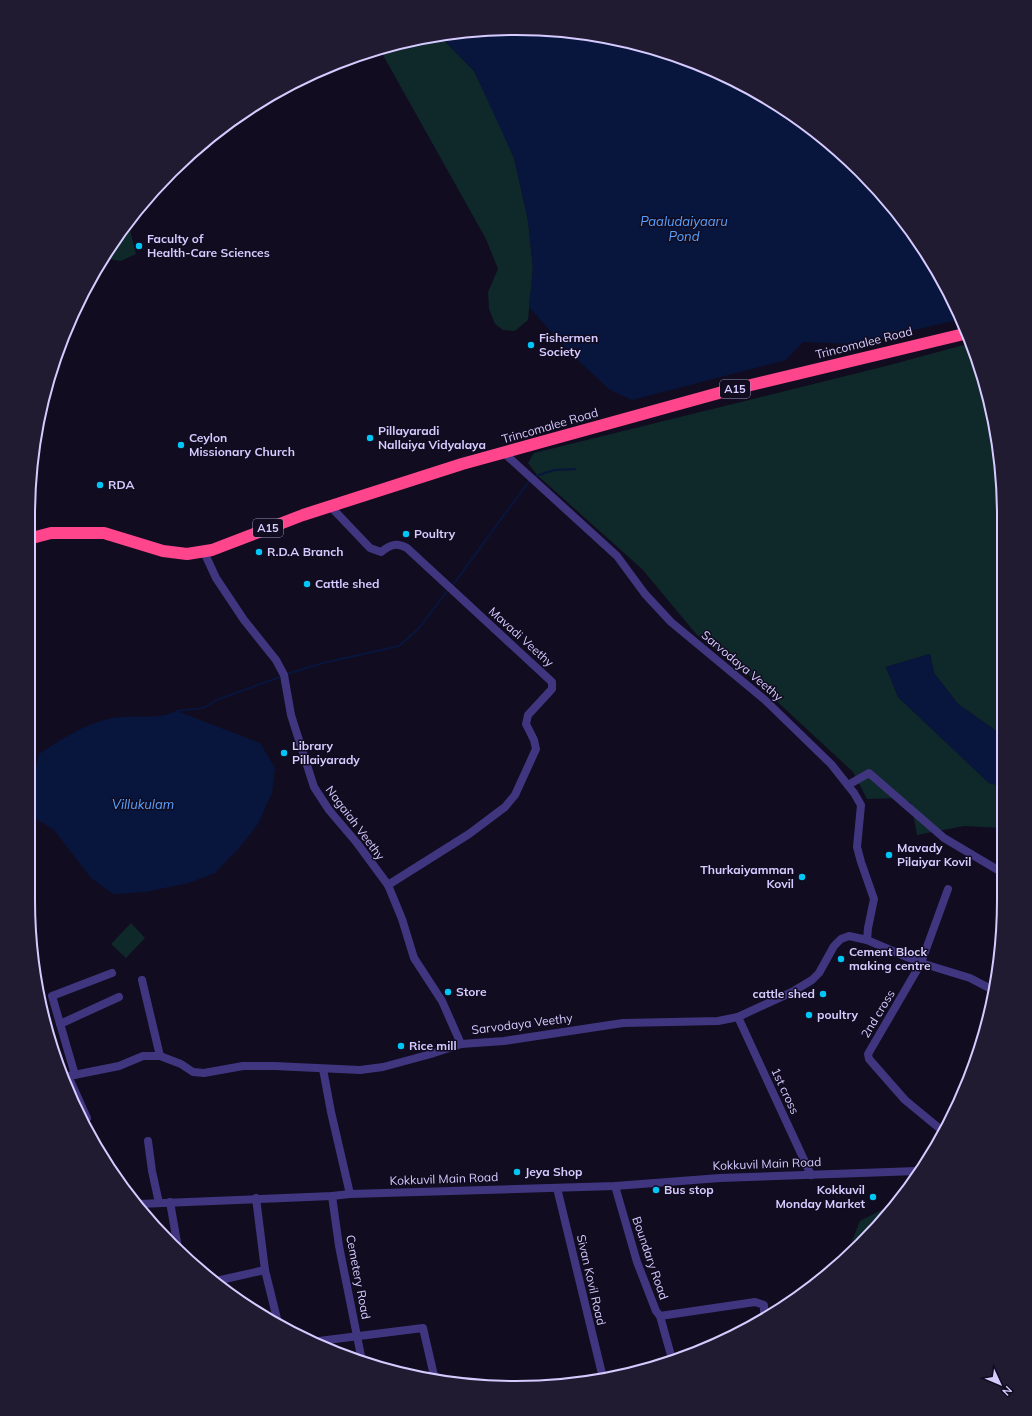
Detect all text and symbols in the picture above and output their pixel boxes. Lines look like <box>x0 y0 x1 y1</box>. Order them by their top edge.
water label: Paaludaiyaaru Pond <box>640 213 728 244</box>
place label: Faculty of Health-Care Sciences <box>147 231 270 260</box>
marker: Faculty of Health-Care Sciences <box>134 241 144 251</box>
street label: Trincomalee Road <box>814 323 914 362</box>
place label: Fishermen Society <box>539 330 598 359</box>
marker: Fishermen Society <box>526 340 536 350</box>
road number: A15 <box>720 380 750 398</box>
street label: Trincomalee Road <box>500 405 600 446</box>
place label: Pillayaradi Nallaiya Vidyalaya <box>378 423 486 452</box>
place label: Ceylon Missionary Church <box>189 430 295 459</box>
marker: Pillayaradi Nallaiya Vidyalaya <box>365 433 375 443</box>
marker: Ceylon Missionary Church <box>176 440 186 450</box>
place label: RDA <box>108 477 134 492</box>
marker: RDA <box>95 480 105 490</box>
road number: A15 <box>253 519 283 537</box>
place label: Poultry <box>414 526 456 541</box>
marker: Poultry <box>401 529 411 539</box>
place label: R.D.A Branch <box>267 544 344 559</box>
marker: R.D.A Branch <box>254 547 264 557</box>
place label: Cattle shed <box>315 576 379 591</box>
marker: Cattle shed <box>302 579 312 589</box>
street label: Mavadi Veethy <box>486 604 557 670</box>
street label: Sarvodaya Veethy <box>699 627 787 704</box>
place label: Library Pillaiyarady <box>292 738 360 767</box>
marker: Library Pillaiyarady <box>279 748 289 758</box>
street label: Nagaiah Veethy <box>323 783 389 863</box>
water label: Villukulam <box>112 796 174 812</box>
place label: Mavady Pilaiyar Kovil <box>897 840 971 869</box>
marker: Mavady Pilaiyar Kovil <box>884 850 894 860</box>
place label: Thurkaiyamman Kovil <box>700 862 794 891</box>
marker: Thurkaiyamman Kovil <box>797 872 807 882</box>
place label: Cement Block making centre <box>849 944 931 973</box>
marker: Cement Block making centre <box>836 954 846 964</box>
place label: Store <box>456 984 487 999</box>
place label: cattle shed <box>753 986 815 1001</box>
marker: Store <box>443 987 453 997</box>
street label: 2nd cross <box>857 987 898 1041</box>
marker: cattle shed <box>818 989 828 999</box>
place label: poultry <box>817 1007 858 1022</box>
street label: Sarvodaya Veethy <box>471 1010 574 1037</box>
marker: poultry <box>804 1010 814 1020</box>
place label: Rice mill <box>409 1038 457 1053</box>
marker: Rice mill <box>396 1041 406 1051</box>
street label: 1st cross <box>768 1065 803 1116</box>
street label: Kokkuvil Main Road <box>712 1154 822 1173</box>
place label: Jeya Shop <box>525 1164 582 1179</box>
marker: Jeya Shop <box>512 1167 522 1177</box>
street label: Kokkuvil Main Road <box>389 1169 499 1188</box>
place label: Bus stop <box>664 1182 714 1197</box>
place label: Kokkuvil Monday Market <box>775 1182 865 1211</box>
marker: Bus stop <box>651 1185 661 1195</box>
marker: Kokkuvil Monday Market <box>868 1192 878 1202</box>
street label: Boundary Road <box>629 1214 672 1301</box>
street label: Cemetery Road <box>343 1233 374 1320</box>
street label: Sivan Kovil Road <box>574 1233 609 1327</box>
north arrow <box>980 1364 1020 1404</box>
text: N <box>999 1383 1015 1399</box>

